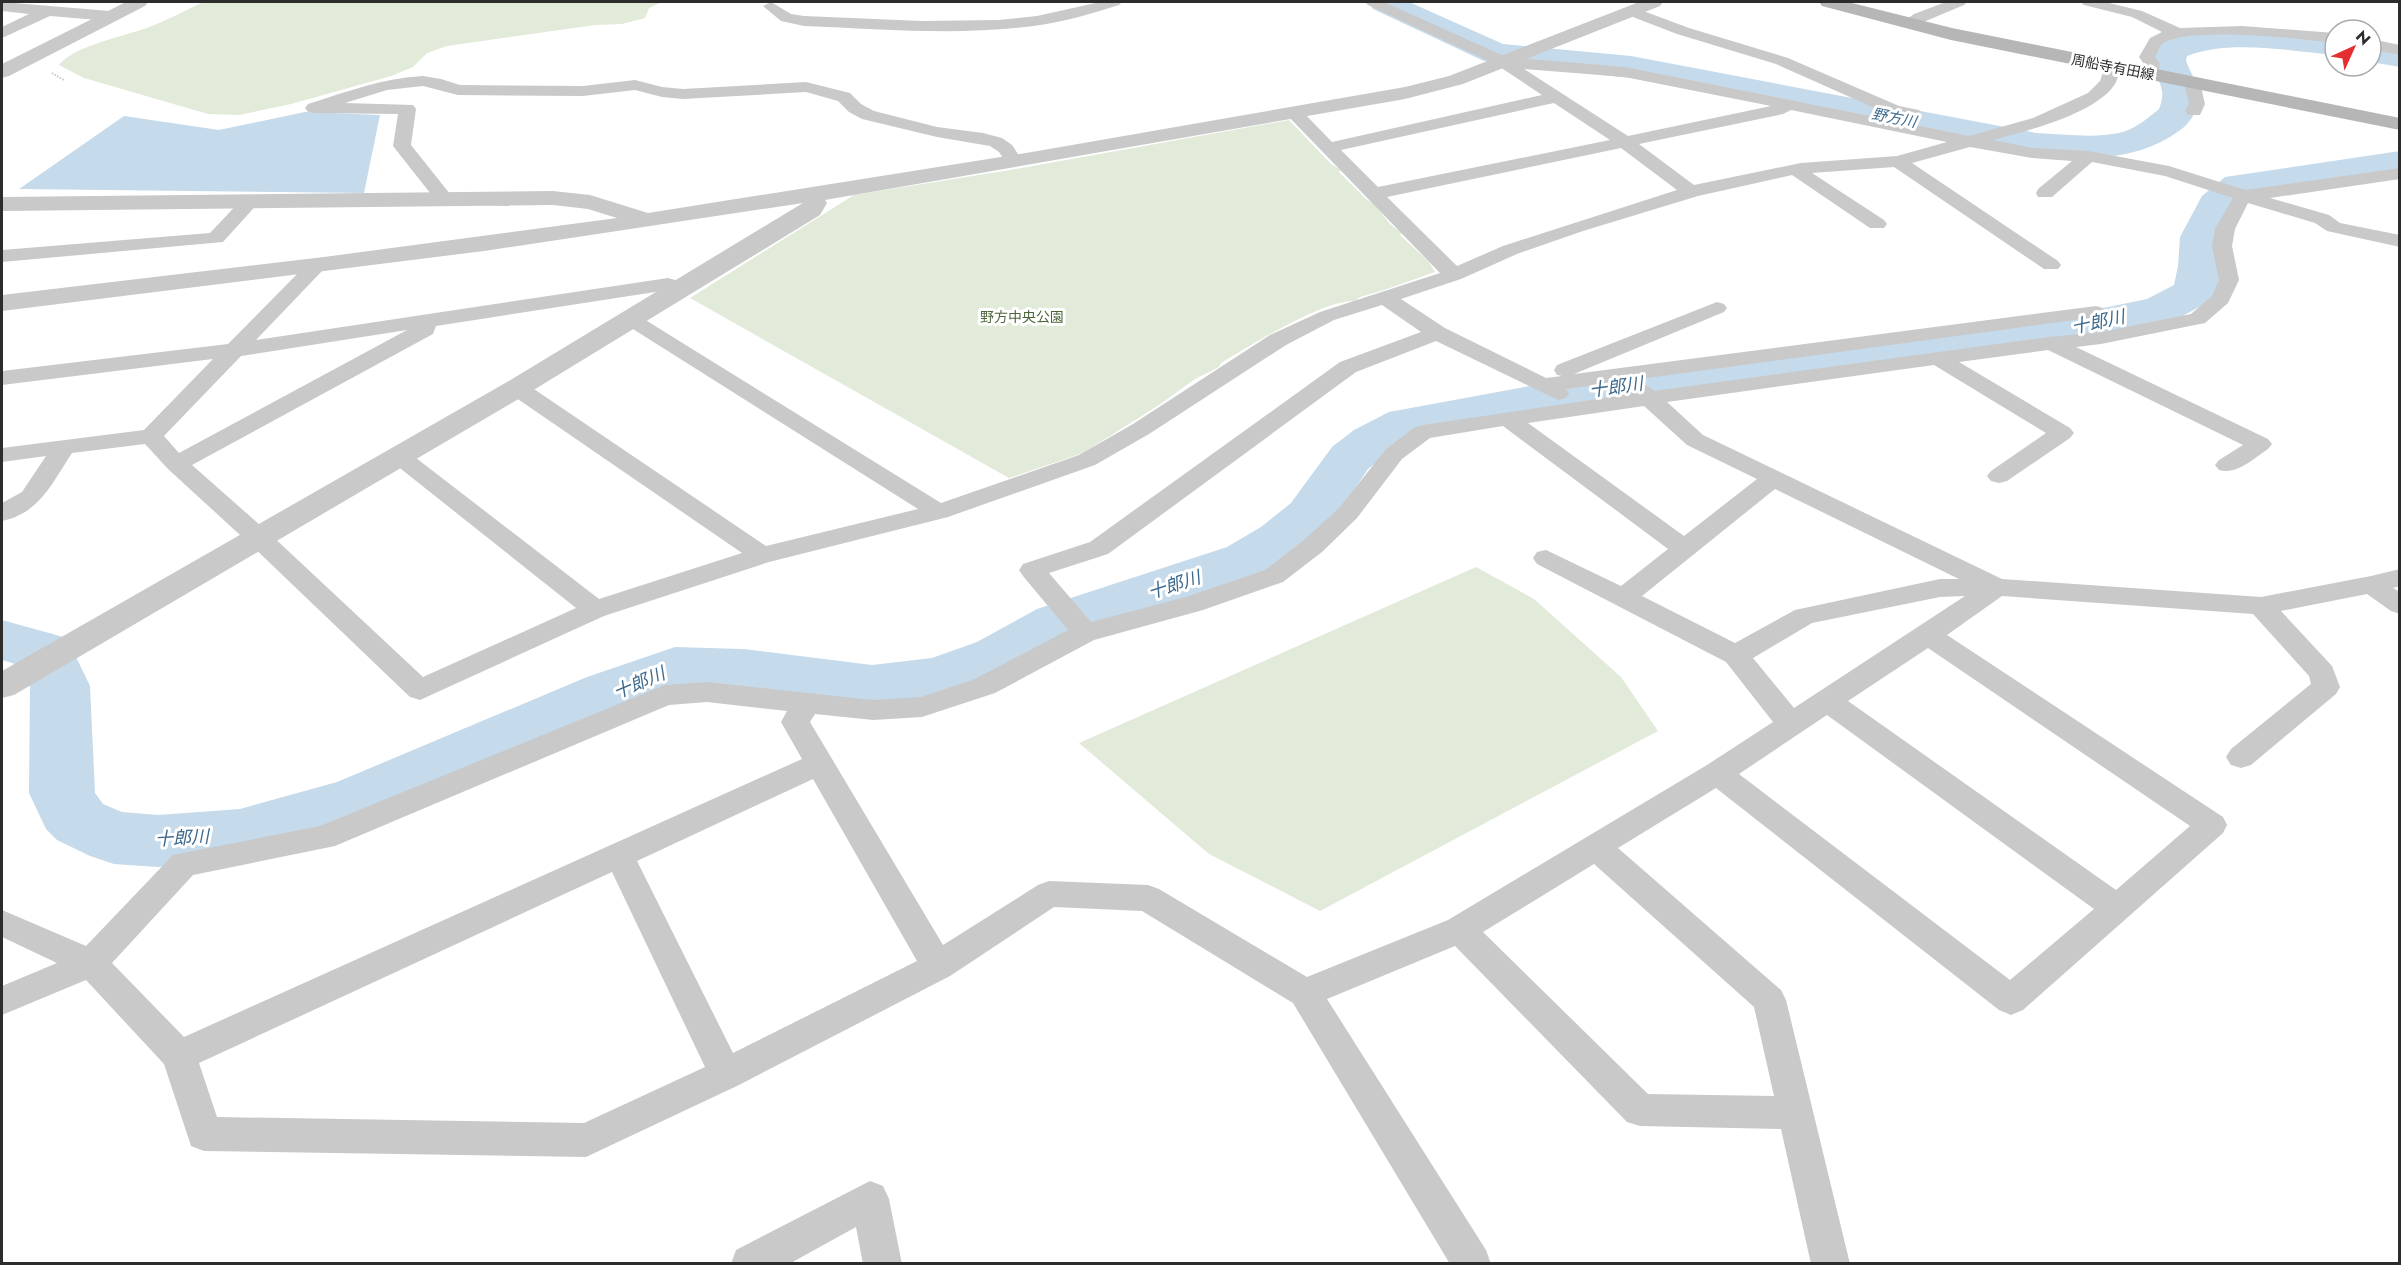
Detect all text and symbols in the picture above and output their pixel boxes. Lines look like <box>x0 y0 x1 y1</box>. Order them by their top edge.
north arrow <box>2323 18 2383 78</box>
text: N <box>2351 25 2376 50</box>
street label: 周船寺有田線 <box>2070 49 2156 85</box>
water label: 野方川 <box>1870 103 1920 133</box>
water label: 十郎川 <box>2069 303 2129 340</box>
park label: 野方中央公園 <box>980 307 1064 327</box>
water label: 十郎川 <box>1587 370 1647 404</box>
water label: 十郎川 <box>1144 564 1206 606</box>
water label: 十郎川 <box>609 660 671 706</box>
water label: 十郎川 <box>154 824 212 852</box>

